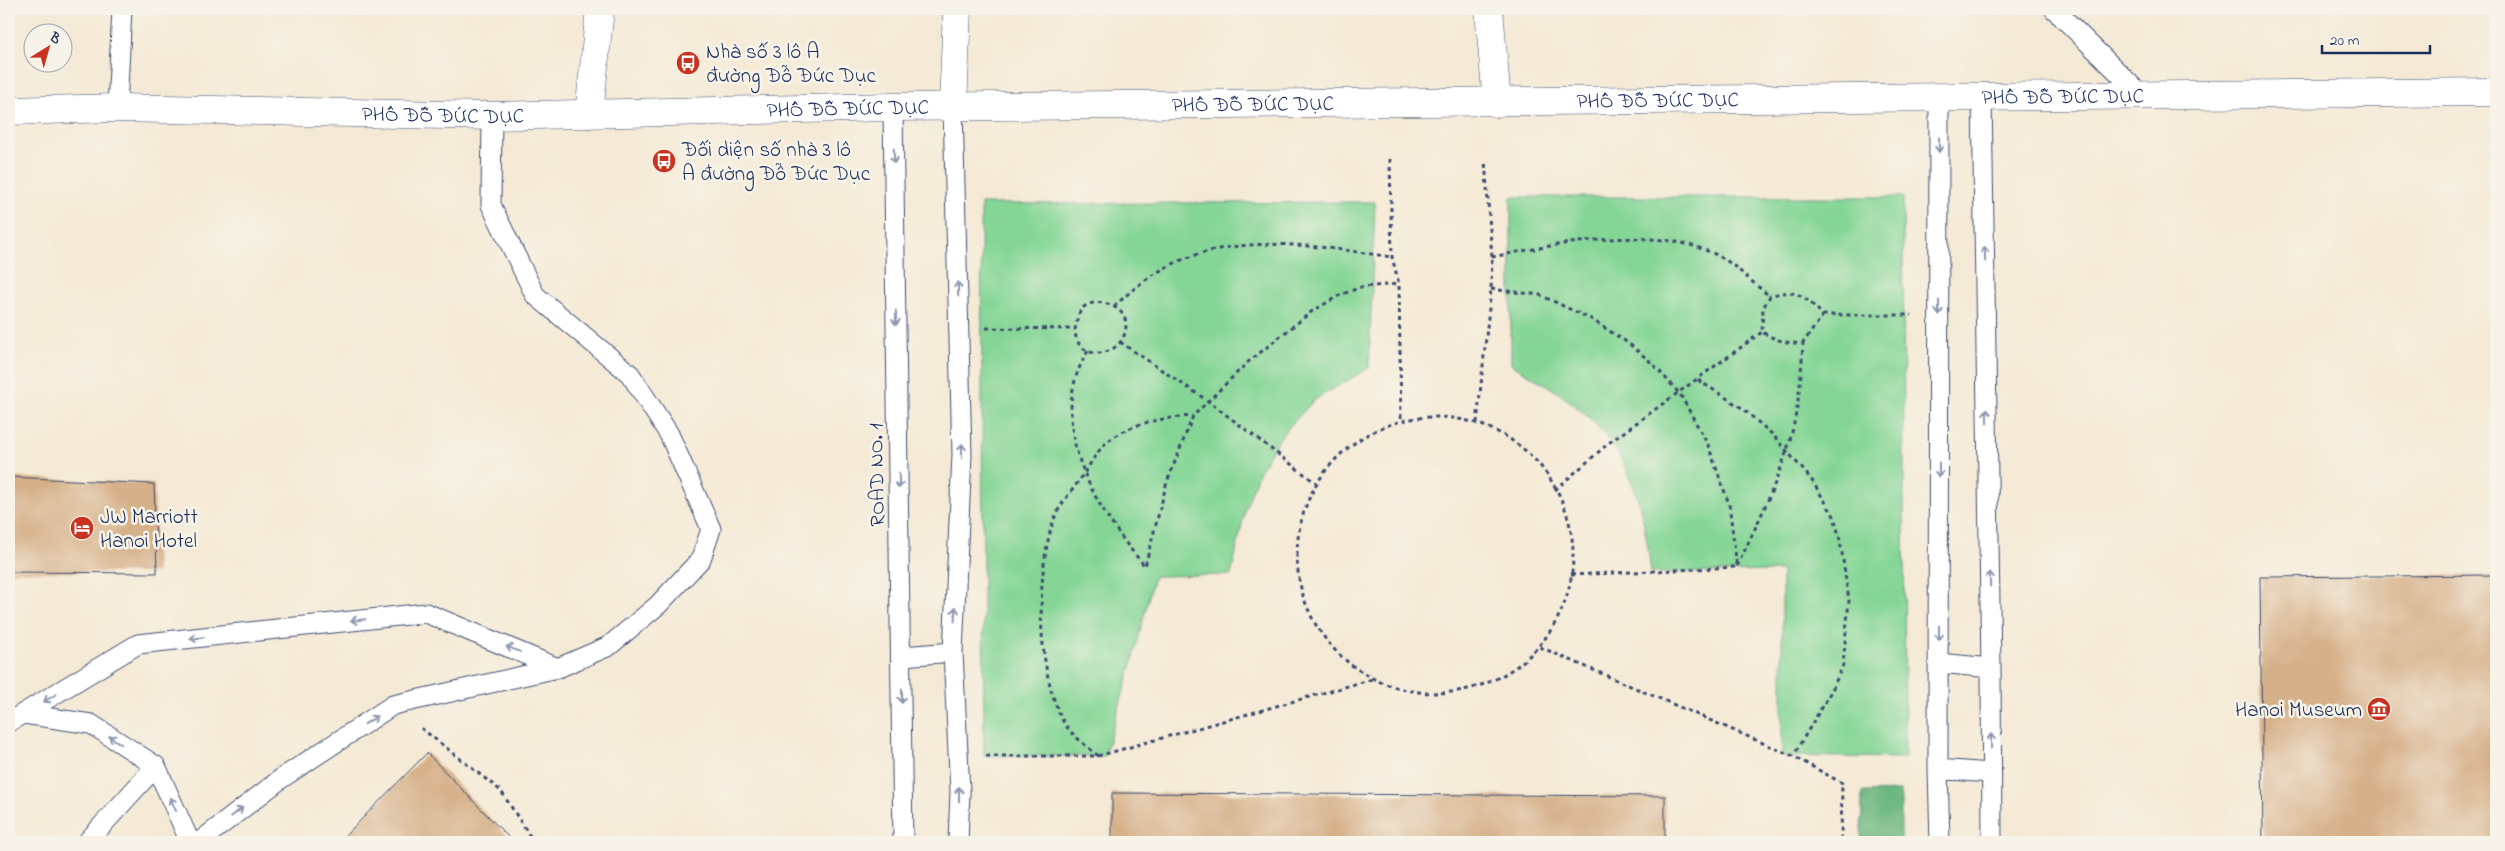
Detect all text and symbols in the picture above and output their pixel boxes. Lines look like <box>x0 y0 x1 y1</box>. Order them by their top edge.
north arrow <box>22 22 72 72</box>
scale bar <box>2322 22 2430 54</box>
text: B <box>44 27 65 50</box>
text: 20 m <box>2330 30 2360 52</box>
place label: Nhà số 3 lô A đường Đỗ Đức Dục <box>706 38 877 94</box>
bus stop icon: Nhà số 3 lô A đường Đỗ Đức Dục <box>675 50 701 76</box>
street label: PHỐ ĐỖ ĐỨC DỤC <box>1981 82 2144 114</box>
street label: PHỐ ĐỖ ĐỨC DỤC <box>1576 86 1739 118</box>
street label: PHỐ ĐỖ ĐỨC DỤC <box>1171 90 1334 121</box>
street label: PHỐ ĐỖ ĐỨC DỤC <box>766 94 929 127</box>
street label: PHỐ ĐỖ ĐỨC DỤC <box>361 100 524 133</box>
place label: Đối diện số nhà 3 lô A đường Đỗ Đức Dục <box>681 136 871 192</box>
one-way arrow <box>1934 137 1944 153</box>
one-way arrow <box>889 147 899 163</box>
bus stop icon: Đối diện số nhà 3 lô A đường Đỗ Đức Dục <box>651 148 677 174</box>
one-way arrow <box>1980 246 1990 262</box>
one-way arrow <box>953 281 963 298</box>
one-way arrow <box>1934 300 1944 316</box>
one-way arrow <box>891 310 901 326</box>
one-way arrow <box>1982 408 1992 424</box>
street label: ROAD NO. 1 <box>862 423 894 527</box>
one-way arrow <box>957 444 967 460</box>
one-way arrow <box>1934 462 1944 478</box>
one-way arrow <box>894 472 904 488</box>
place label: JW Marriott Hanoi Hotel <box>100 503 198 557</box>
hotel icon: JW Marriott Hanoi Hotel <box>69 515 95 541</box>
one-way arrow <box>1985 571 1995 587</box>
one-way arrow <box>950 606 959 622</box>
one-way arrow <box>350 615 366 625</box>
one-way arrow <box>1934 624 1944 641</box>
one-way arrow <box>189 633 205 643</box>
one-way arrow <box>506 644 521 653</box>
one-way arrow <box>897 687 907 703</box>
one-way arrow <box>43 694 57 704</box>
place label: Hanoi Museum <box>2235 696 2362 726</box>
museum icon: Hanoi Museum <box>2366 696 2392 722</box>
one-way arrow <box>364 715 378 725</box>
one-way arrow <box>1986 733 1996 750</box>
one-way arrow <box>108 734 122 745</box>
one-way arrow <box>954 786 964 802</box>
one-way arrow <box>167 797 177 812</box>
one-way arrow <box>231 807 244 818</box>

